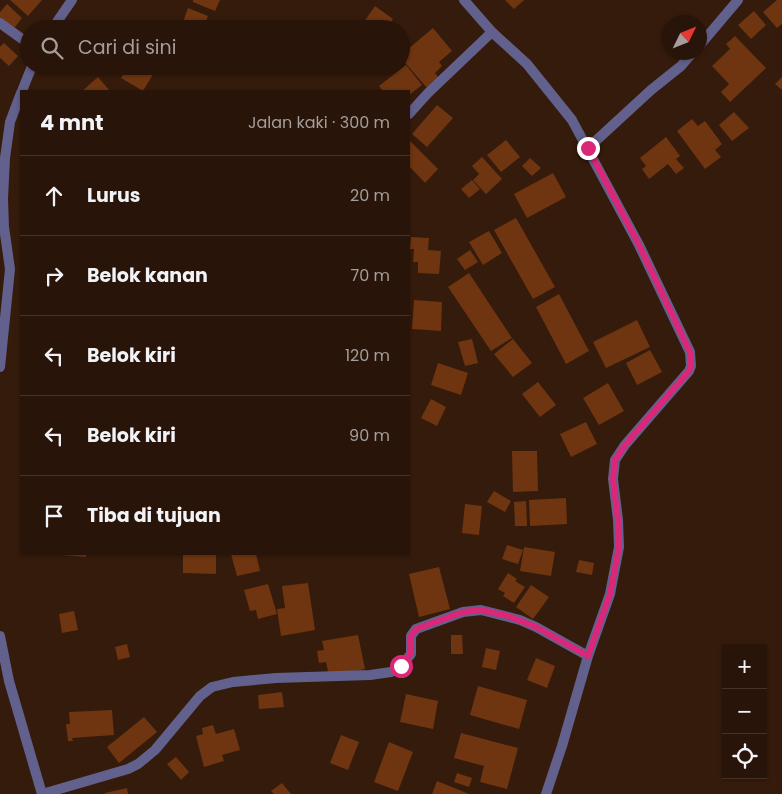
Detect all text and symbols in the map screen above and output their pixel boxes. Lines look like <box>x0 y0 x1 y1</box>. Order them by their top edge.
north arrow <box>662 15 707 60</box>
search box <box>20 20 410 75</box>
icon: search <box>38 34 66 62</box>
text: Cari di sini <box>78 34 176 61</box>
text: 4 mnt <box>40 108 104 137</box>
text: Jalan kaki · 300 m <box>248 111 390 134</box>
route end <box>577 137 600 160</box>
icon: ahead <box>40 182 68 210</box>
text: Lurus <box>87 182 140 209</box>
text: 20 m <box>350 184 390 207</box>
icon: right <box>40 262 68 290</box>
text: Belok kanan <box>87 262 208 289</box>
text: 70 m <box>350 264 390 287</box>
icon: left <box>40 342 68 370</box>
text: Belok kiri <box>87 342 176 369</box>
text: 120 m <box>345 344 390 367</box>
icon: left <box>40 422 68 450</box>
text: Belok kiri <box>87 422 176 449</box>
text: 90 m <box>349 424 390 447</box>
icon: arrive <box>40 502 68 530</box>
text: Tiba di tujuan <box>87 502 221 529</box>
map controls <box>722 644 767 779</box>
button: + <box>722 644 767 689</box>
route start <box>390 655 413 678</box>
button: − <box>722 689 767 734</box>
button: locate <box>722 734 767 779</box>

